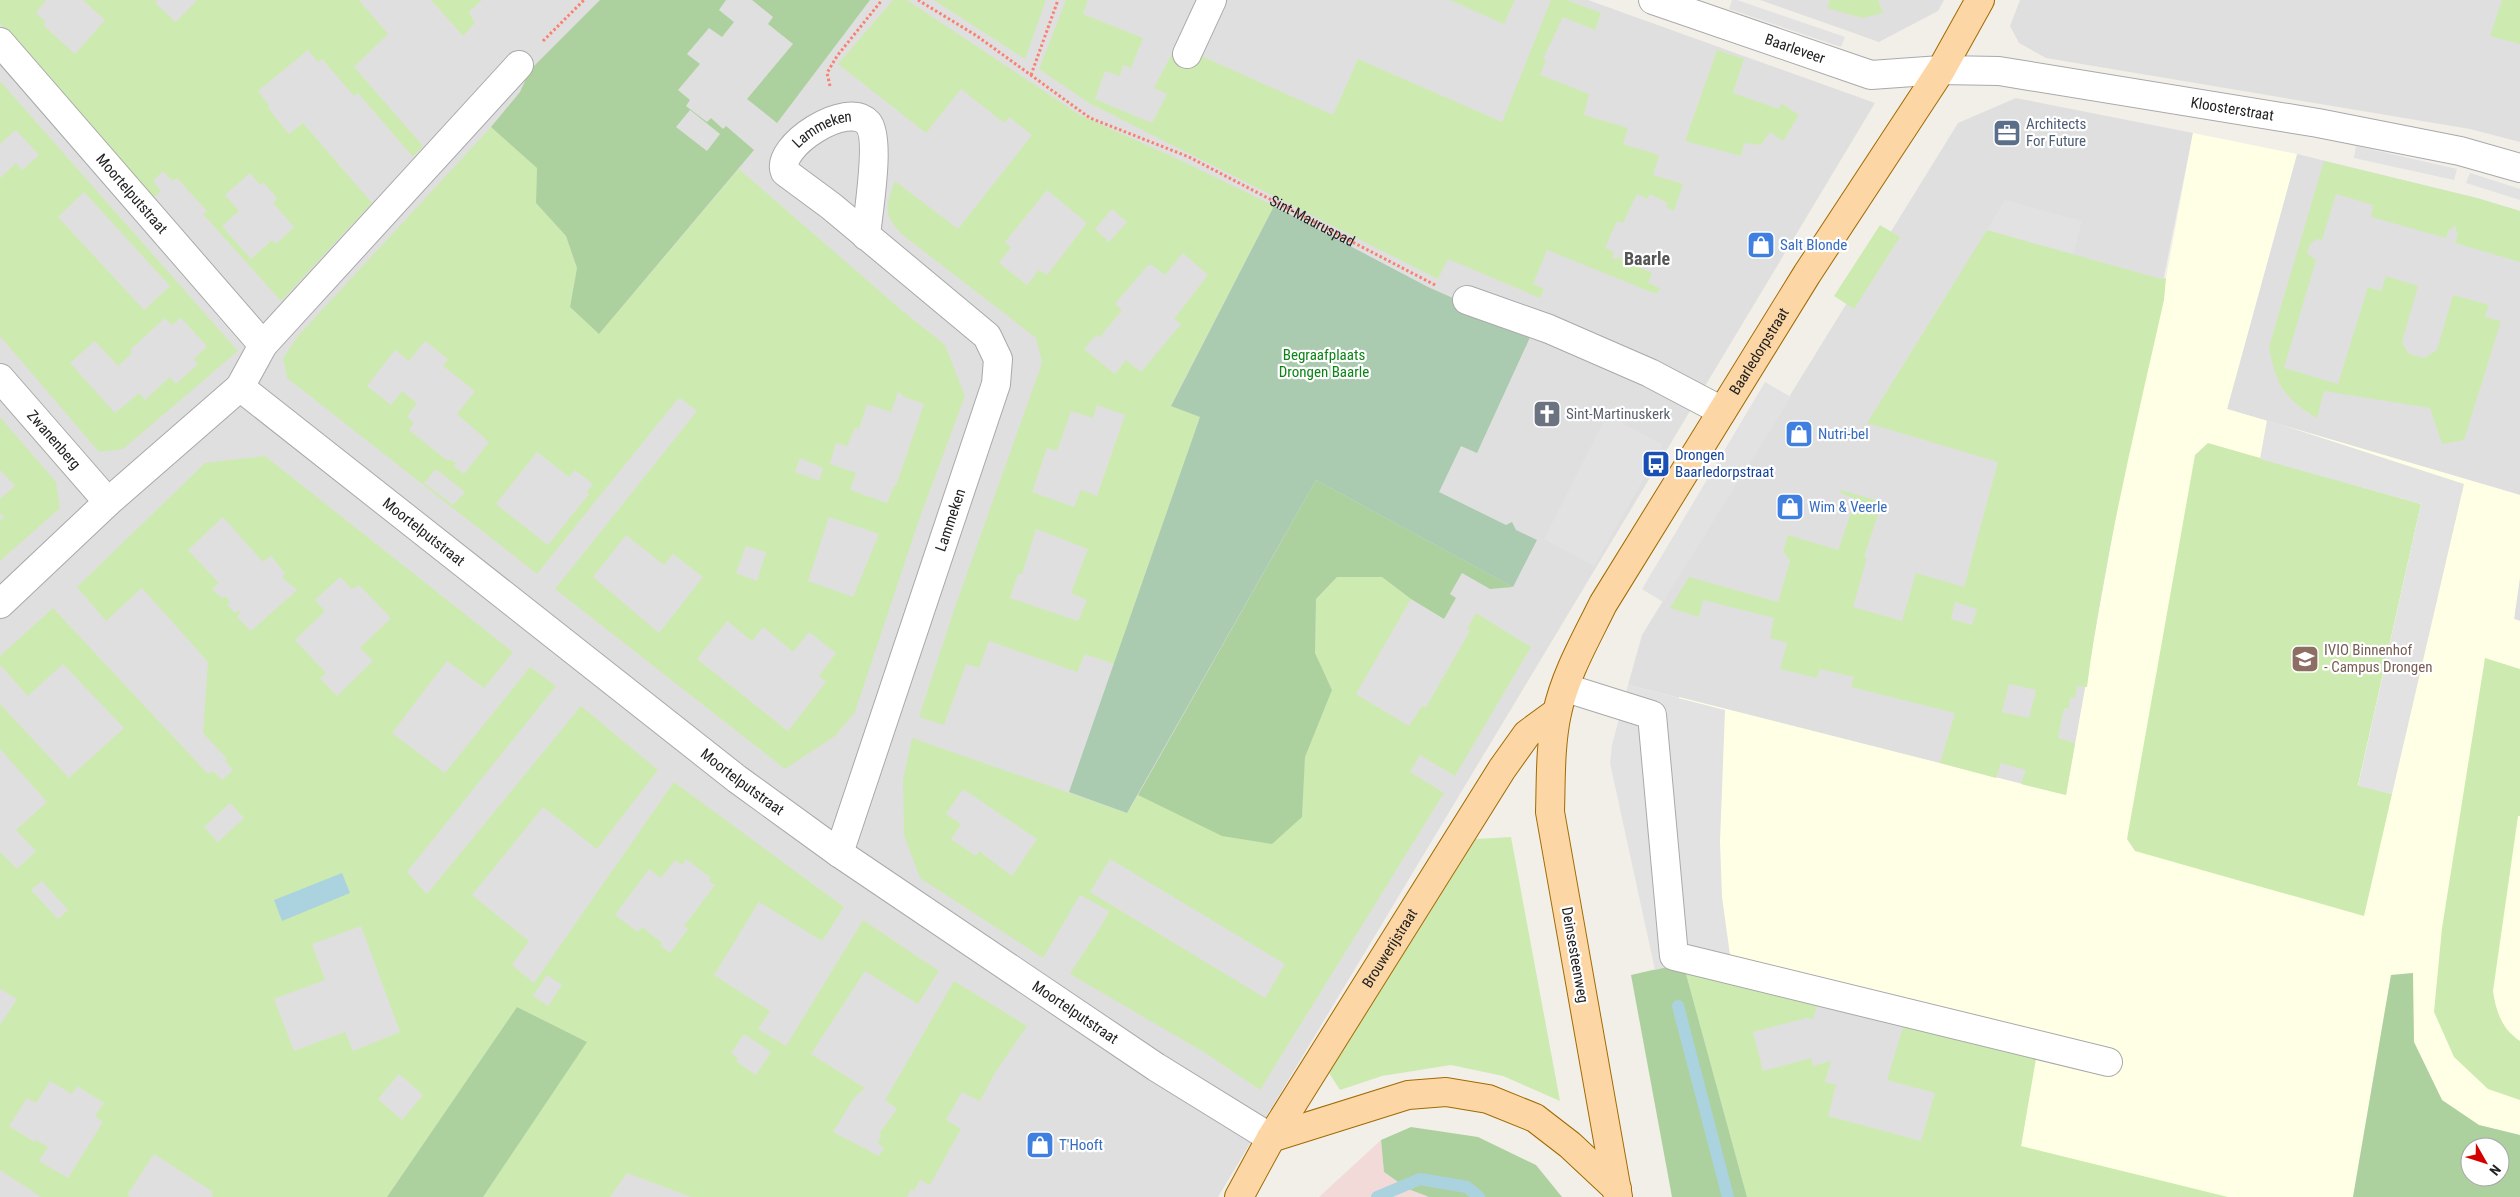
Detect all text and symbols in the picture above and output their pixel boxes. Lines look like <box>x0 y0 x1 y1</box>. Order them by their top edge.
street label: Baarleveer <box>1762 30 1828 68</box>
street label: Kloosterstraat <box>2189 93 2275 125</box>
street label: Lammeken <box>789 107 852 152</box>
place label: Architects For Future <box>2026 115 2087 150</box>
office icon: Architects For Future <box>1992 118 2022 148</box>
street label: Moortelputstraat <box>92 150 171 237</box>
street label: Sint-Mauruspad <box>1267 192 1358 251</box>
shop icon: Salt Blonde <box>1746 230 1776 260</box>
place label: Salt Blonde <box>1780 236 1847 254</box>
district label: Baarle <box>1624 248 1670 269</box>
street label: Baarledorpstraat <box>1725 305 1793 398</box>
park label: Begraafplaats Drongen Baarle <box>1279 346 1369 381</box>
church icon: Sint-Martinuskerk <box>1532 399 1562 429</box>
place label: Sint-Martinuskerk <box>1566 405 1671 423</box>
street label: Zwanenberg <box>23 407 84 473</box>
shop icon: Nutri-bel <box>1784 419 1814 449</box>
place label: Nutri-bel <box>1818 425 1869 443</box>
place label: Drongen Baarledorpstraat <box>1675 446 1774 481</box>
bus stop icon: Drongen Baarledorpstraat <box>1641 449 1671 479</box>
street label: Lammeken <box>932 487 969 554</box>
shop icon: Wim & Veerle <box>1775 492 1805 522</box>
street label: Moortelputstraat <box>379 494 468 570</box>
place label: Wim & Veerle <box>1809 498 1887 516</box>
place label: IVIO Binnenhof - Campus Drongen <box>2324 641 2433 676</box>
school or university icon: IVIO Binnenhof - Campus Drongen <box>2290 644 2320 674</box>
street label: Moortelputstraat <box>697 745 788 819</box>
street label: Brouwerijstraat <box>1358 905 1421 991</box>
street label: Deinsesteenweg <box>1558 906 1592 1004</box>
street label: Moortelputstraat <box>1029 977 1122 1048</box>
shop icon: T'Hooft <box>1025 1130 1055 1160</box>
place label: T'Hooft <box>1059 1136 1103 1154</box>
north arrow <box>2460 1137 2510 1187</box>
text: N <box>2486 1162 2504 1179</box>

